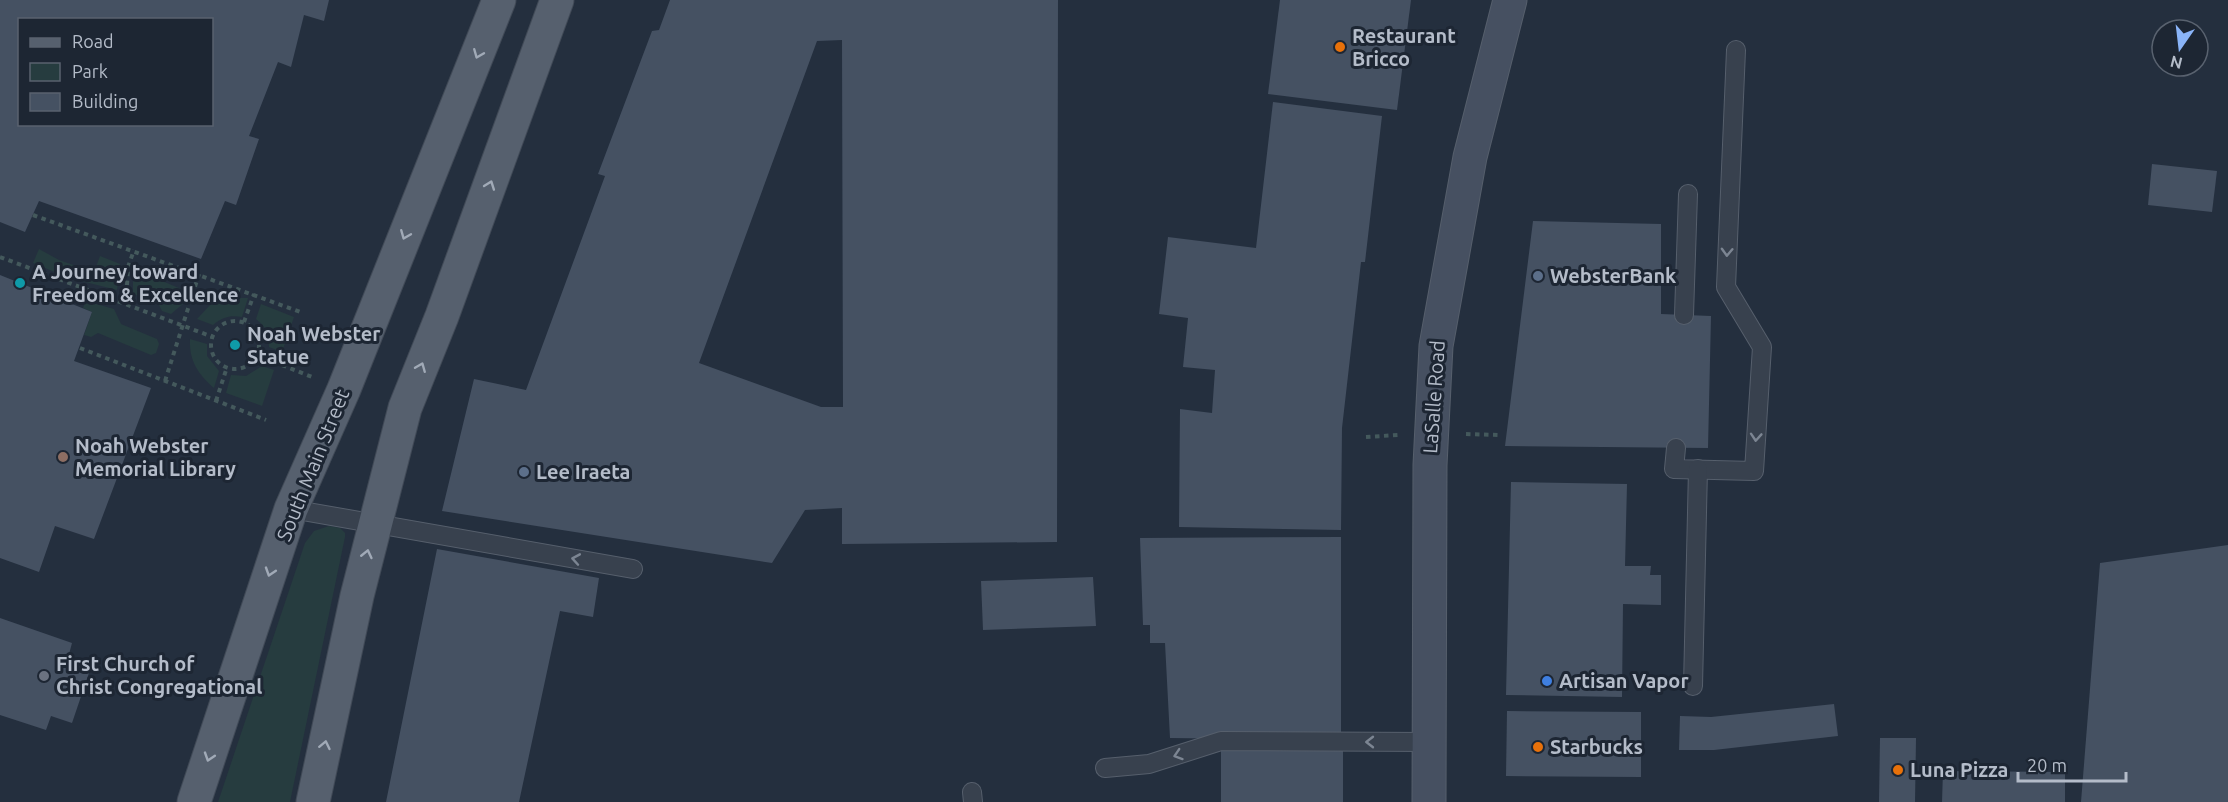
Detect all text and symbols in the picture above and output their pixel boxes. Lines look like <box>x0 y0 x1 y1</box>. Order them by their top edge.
legend <box>18 18 213 126</box>
north arrow <box>2150 18 2210 78</box>
place label: Restaurant Bricco <box>1352 24 1456 70</box>
text: Road <box>72 31 114 51</box>
marker: Restaurant Bricco <box>1333 40 1347 54</box>
one-way arrow <box>473 48 485 59</box>
text: N <box>2168 52 2184 73</box>
text: Park <box>72 61 108 81</box>
text: Building <box>72 91 138 111</box>
one-way arrow <box>482 180 495 191</box>
one-way arrow <box>400 230 413 240</box>
one-way arrow <box>1721 247 1734 256</box>
place label: A Journey toward Freedom & Excellence <box>32 260 238 306</box>
place label: WebsterBank <box>1550 264 1676 287</box>
marker: WebsterBank <box>1531 269 1545 283</box>
marker: A Journey toward Freedom & Excellence <box>13 276 27 290</box>
place label: Noah Webster Statue <box>247 322 381 368</box>
marker: Noah Webster Statue <box>228 338 242 352</box>
street label: LaSalle Road <box>1418 340 1449 454</box>
one-way arrow <box>414 363 427 373</box>
street label: South Main Street <box>272 385 354 544</box>
one-way arrow <box>1750 432 1763 441</box>
place label: Noah Webster Memorial Library <box>75 434 236 480</box>
marker: Noah Webster Memorial Library <box>56 450 70 464</box>
place label: Lee Iraeta <box>536 460 630 483</box>
marker: Lee Iraeta <box>517 465 531 479</box>
one-way arrow <box>359 549 372 559</box>
one-way arrow <box>571 553 581 566</box>
one-way arrow <box>265 566 278 577</box>
place label: First Church of Christ Congregational <box>56 652 262 698</box>
marker: First Church of Christ Congregational <box>37 669 51 683</box>
place label: Artisan Vapor <box>1559 669 1689 692</box>
marker: Artisan Vapor <box>1540 674 1554 688</box>
place label: Starbucks <box>1550 735 1643 758</box>
one-way arrow <box>1366 736 1375 748</box>
one-way arrow <box>318 740 331 750</box>
marker: Starbucks <box>1531 740 1545 754</box>
scale bar <box>2018 745 2126 783</box>
one-way arrow <box>1173 748 1184 760</box>
one-way arrow <box>204 751 216 762</box>
text: 20 m <box>2027 755 2067 775</box>
place label: Luna Pizza <box>1910 758 2008 781</box>
marker: Luna Pizza <box>1891 763 1905 777</box>

